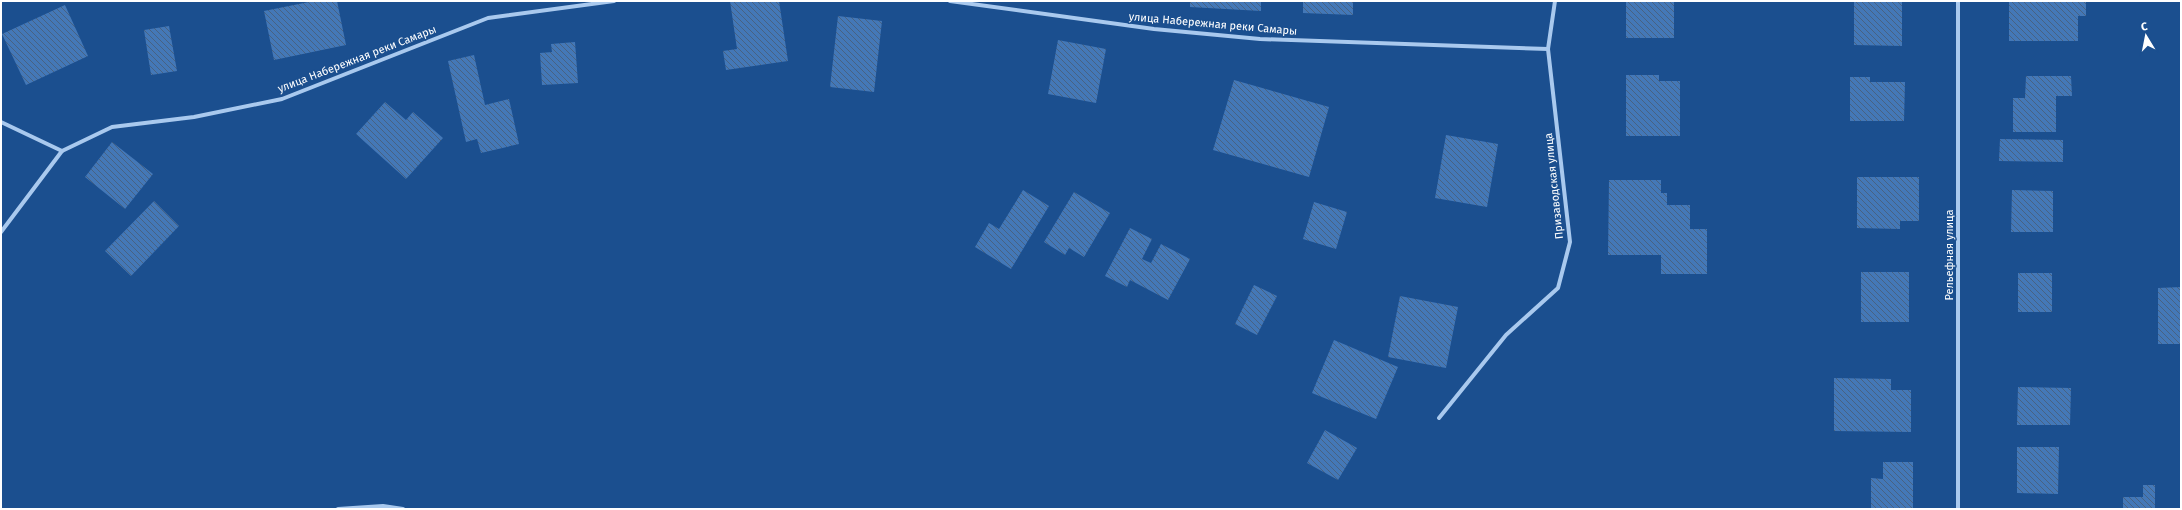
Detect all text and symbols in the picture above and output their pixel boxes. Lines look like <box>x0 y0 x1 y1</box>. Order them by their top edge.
street label: улица Набережная реки Самары <box>1128 10 1298 38</box>
north arrow <box>2126 16 2166 56</box>
text: С <box>2140 20 2149 34</box>
street label: улица Набережная реки Самары <box>276 23 438 95</box>
street label: Призаводская улица <box>1542 132 1566 240</box>
street label: Рельефная улица <box>1943 209 1956 301</box>

